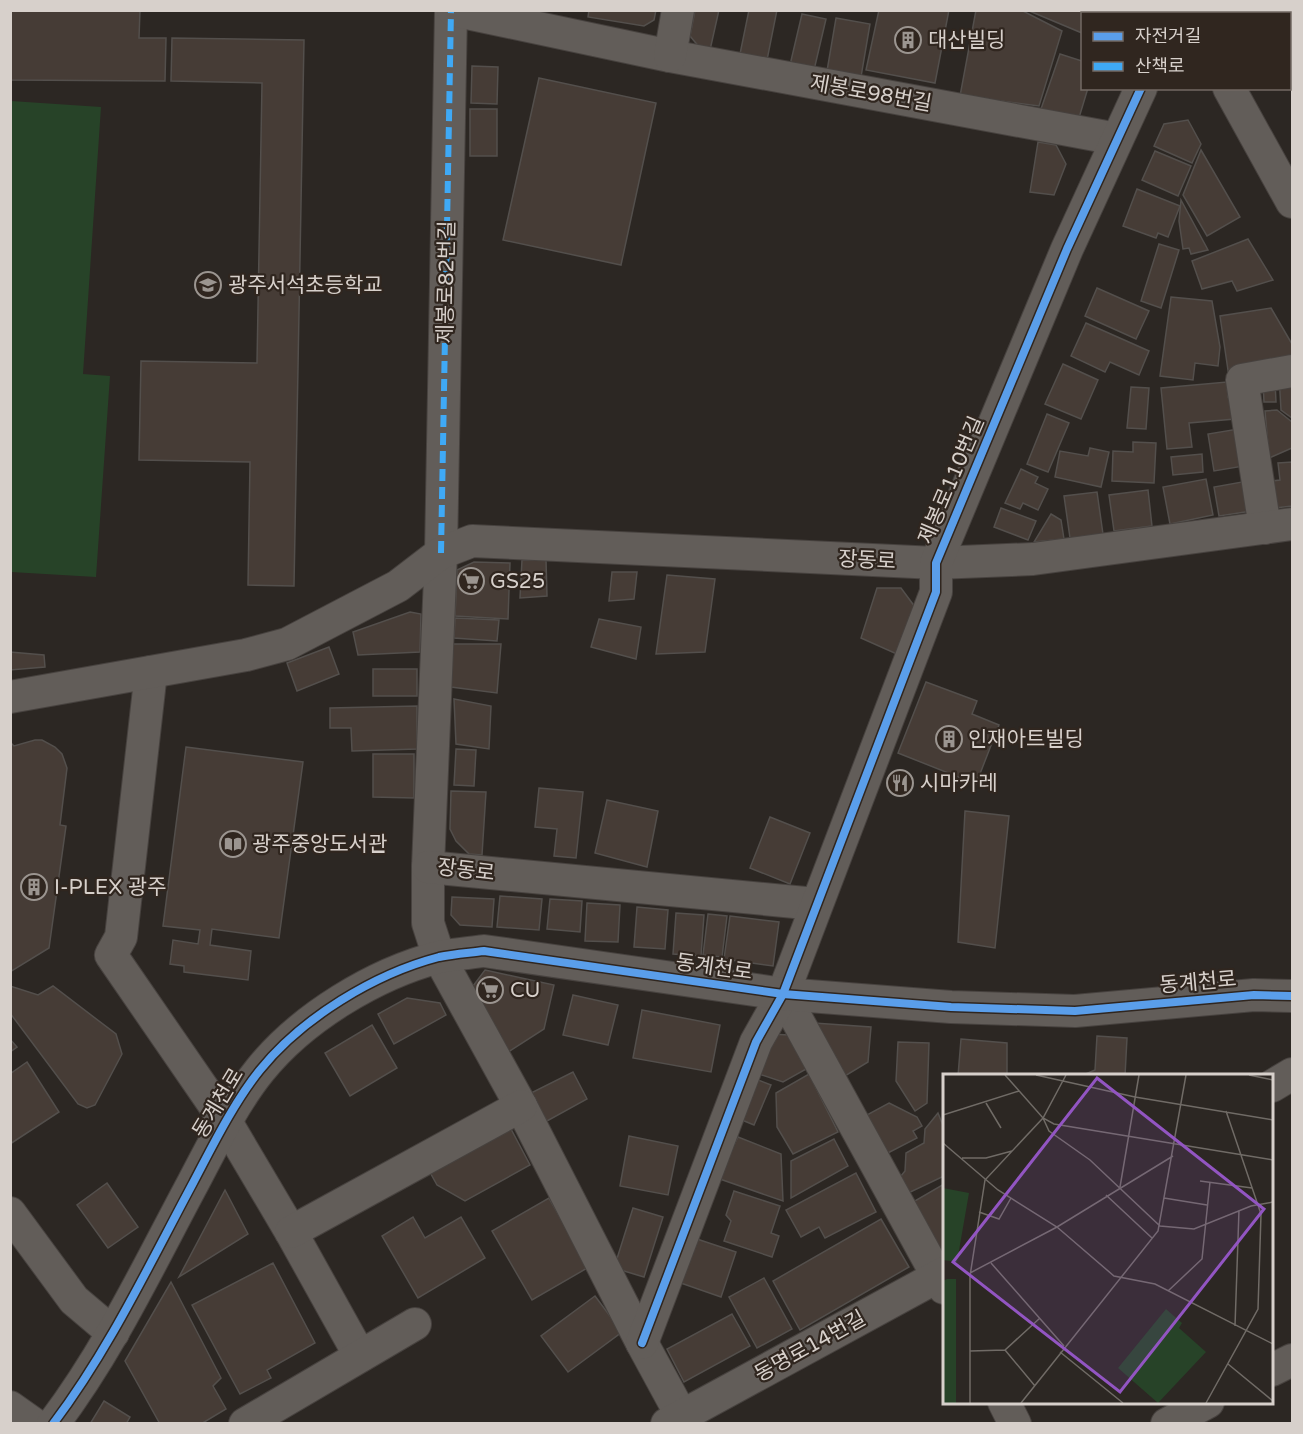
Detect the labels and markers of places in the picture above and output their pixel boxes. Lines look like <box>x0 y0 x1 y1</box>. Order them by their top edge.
building icon: 대산빌딩 <box>893 25 923 55</box>
place label: 대산빌딩 <box>928 28 1005 53</box>
school or university icon: 광주서석초등학교 <box>193 270 223 300</box>
place label: 광주서석초등학교 <box>228 273 383 298</box>
supermarket icon: GS25 <box>456 566 486 596</box>
place label: GS25 <box>490 569 545 594</box>
building icon: 인재아트빌딩 <box>934 724 964 754</box>
place label: 인재아트빌딩 <box>968 727 1084 752</box>
restaurant icon: 시마카레 <box>885 768 915 798</box>
place label: 시마카레 <box>920 771 997 796</box>
library icon: 광주중앙도서관 <box>218 829 248 859</box>
place label: 광주중앙도서관 <box>252 832 387 857</box>
building icon: I-PLEX 광주 <box>19 872 49 902</box>
place label: I-PLEX 광주 <box>54 875 166 900</box>
supermarket icon: CU <box>475 975 505 1005</box>
place label: CU <box>510 978 541 1003</box>

